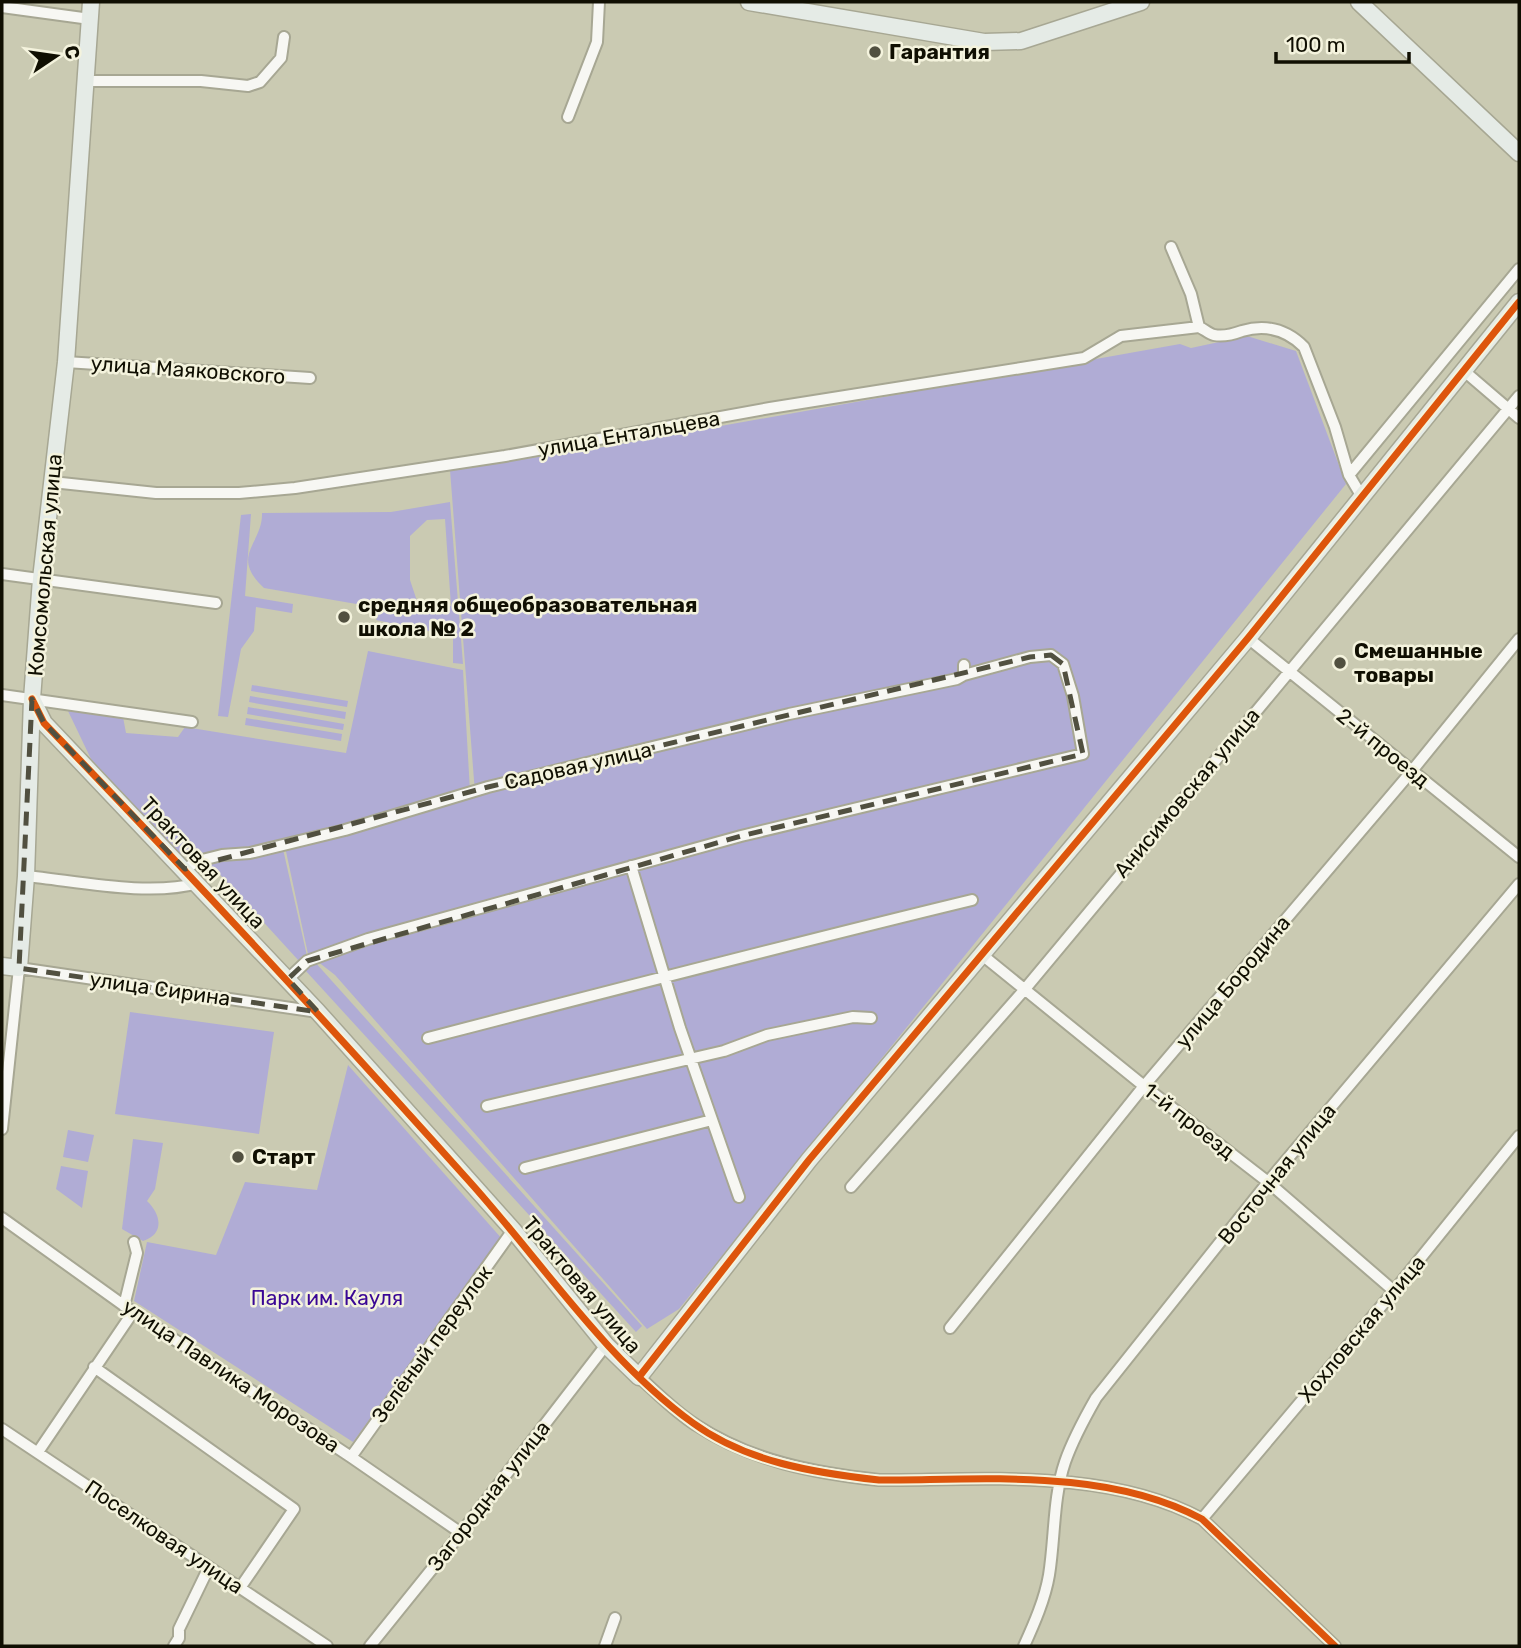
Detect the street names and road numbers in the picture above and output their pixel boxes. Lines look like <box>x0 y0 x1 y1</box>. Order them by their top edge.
street label: улица Маяковского <box>90 350 286 389</box>
street label: улица Ентальцева <box>536 405 722 462</box>
street label: Комсомольская улица <box>22 453 67 677</box>
street label: Анисимовская улица <box>1108 703 1265 883</box>
street label: 2-й проезд <box>1332 703 1435 793</box>
street label: Садовая улица <box>502 736 654 795</box>
street label: Трактовая улица <box>136 792 271 934</box>
street label: улица Бородина <box>1170 910 1295 1053</box>
street label: улица Сирина <box>88 966 232 1011</box>
street label: 1-й проезд <box>1139 1077 1240 1164</box>
street label: Восточная улица <box>1212 1098 1341 1249</box>
street label: Трактовая улица <box>518 1211 647 1358</box>
street label: Хохловская улица <box>1293 1250 1430 1407</box>
street label: Зелёный переулок <box>366 1260 497 1427</box>
street label: улица Павлика Морозова <box>118 1294 345 1458</box>
street label: Загородная улица <box>422 1415 555 1576</box>
street label: Поселковая улица <box>80 1474 248 1599</box>

